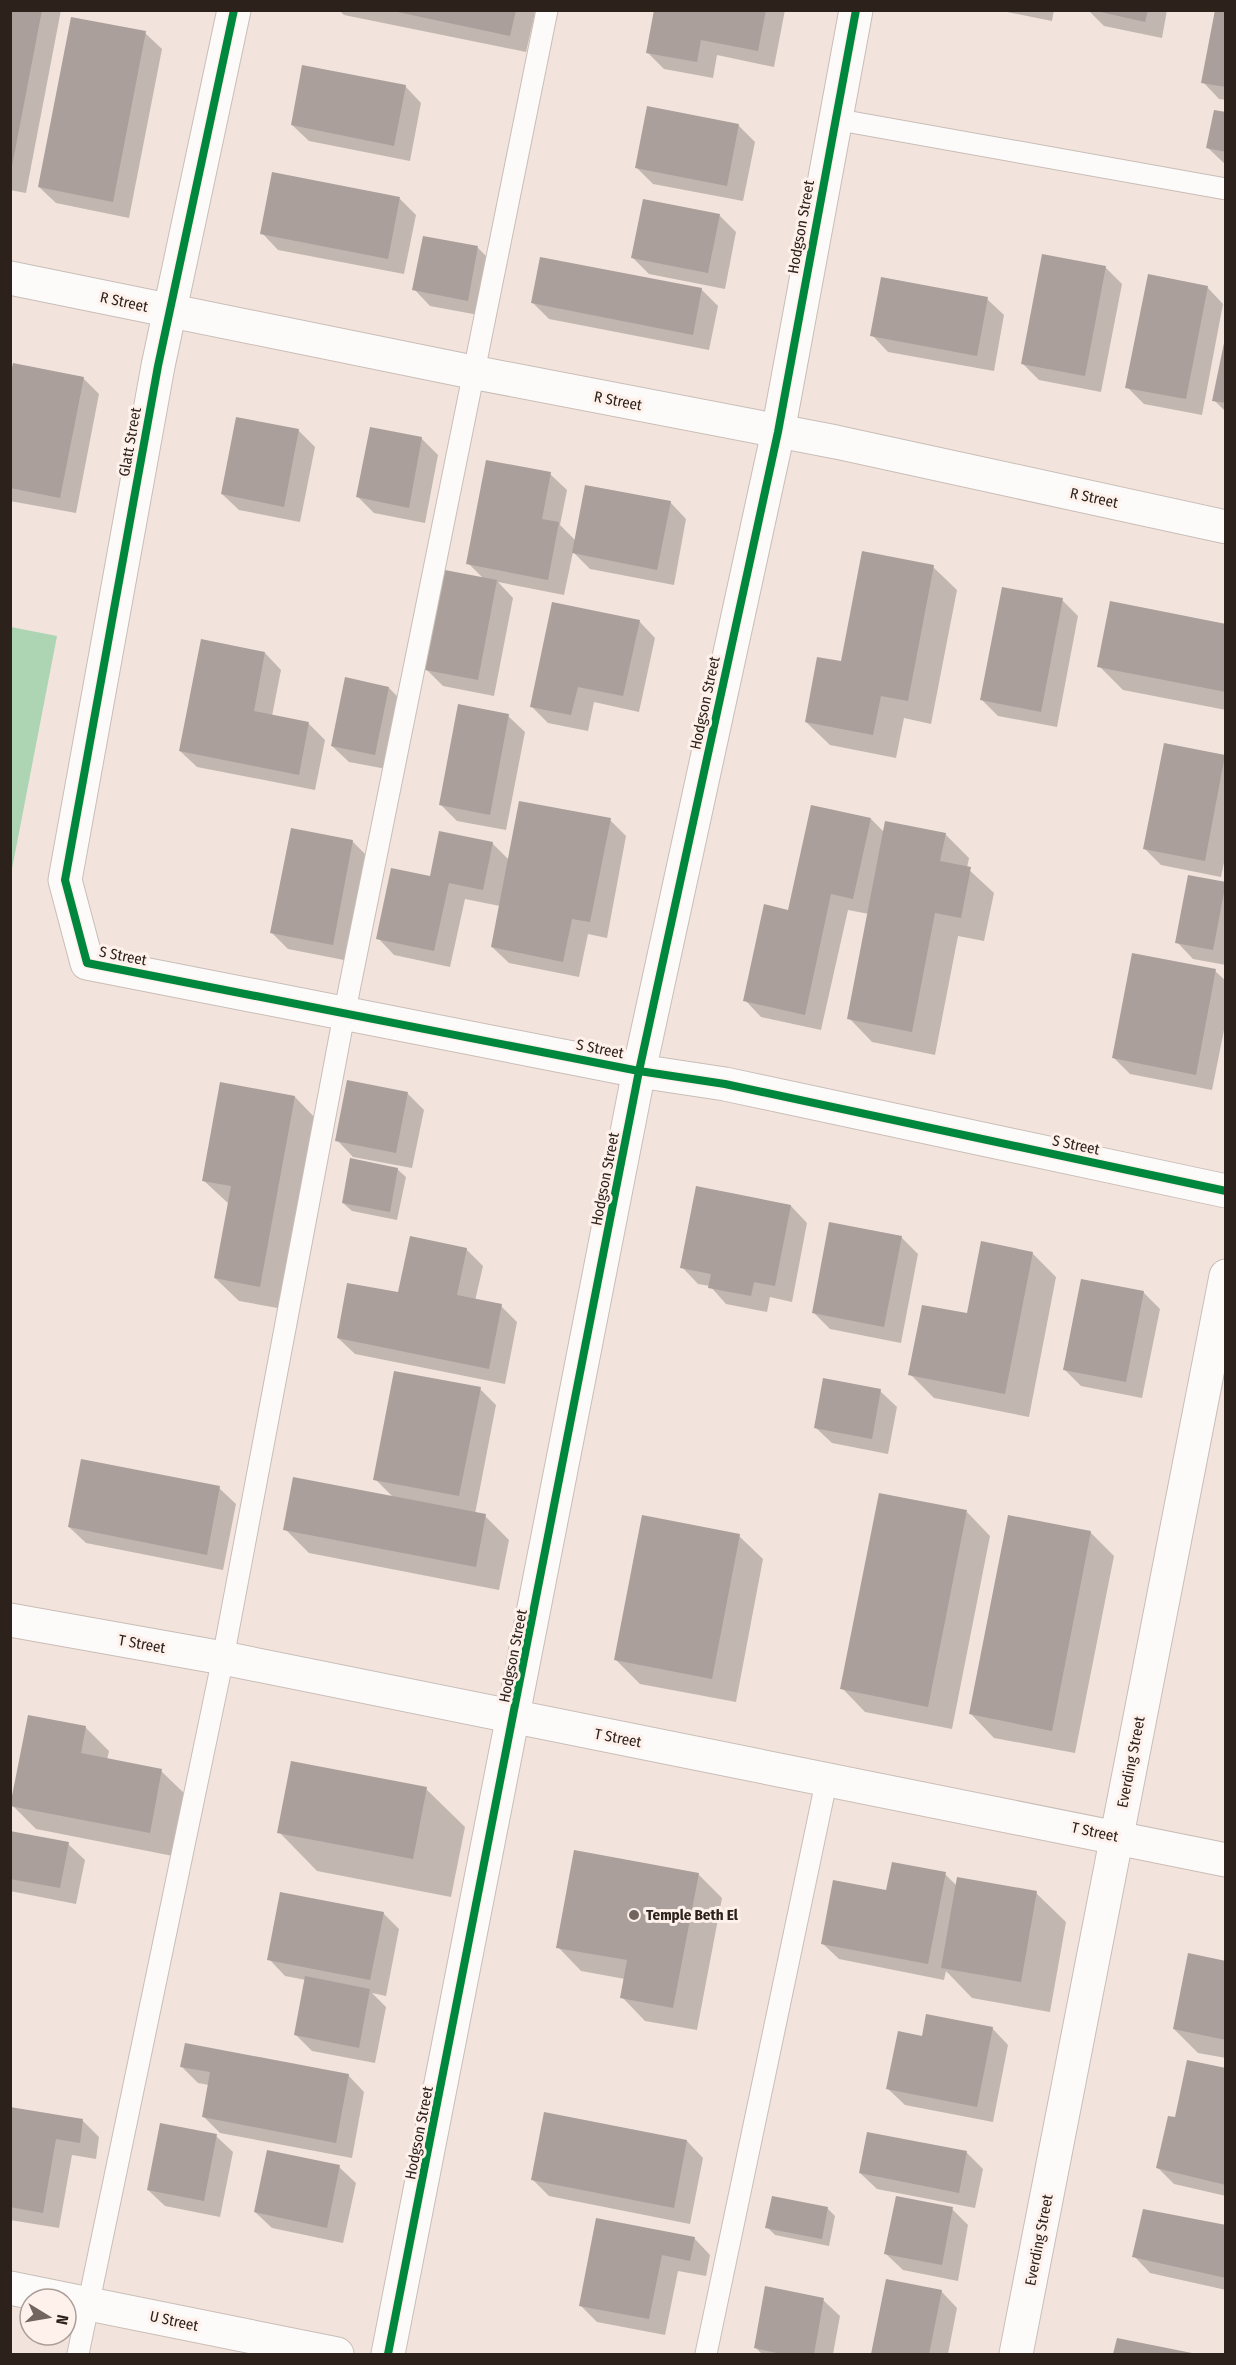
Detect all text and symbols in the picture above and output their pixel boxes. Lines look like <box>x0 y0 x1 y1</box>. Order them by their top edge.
street label: Hodgson Street <box>784 179 818 275</box>
street label: R Street <box>98 288 150 316</box>
street label: R Street <box>592 388 644 414</box>
street label: Glatt Street <box>115 406 145 478</box>
street label: R Street <box>1068 484 1120 512</box>
street label: Hodgson Street <box>686 655 724 751</box>
street label: S Street <box>98 943 148 969</box>
street label: S Street <box>575 1036 625 1062</box>
street label: Hodgson Street <box>587 1131 623 1227</box>
street label: S Street <box>1051 1131 1101 1159</box>
street label: Hodgson Street <box>495 1608 531 1704</box>
street label: T Street <box>117 1631 167 1657</box>
street label: Everding Street <box>1113 1715 1149 1809</box>
street label: T Street <box>593 1725 643 1751</box>
street label: T Street <box>1070 1818 1120 1846</box>
place label: Temple Beth El <box>646 1906 739 1924</box>
marker: Temple Beth El <box>627 1908 641 1922</box>
street label: Hodgson Street <box>401 2085 437 2181</box>
street label: Everding Street <box>1021 2193 1057 2287</box>
north arrow <box>18 2287 78 2347</box>
street label: U Street <box>148 2307 200 2335</box>
text: N <box>52 2313 72 2326</box>

